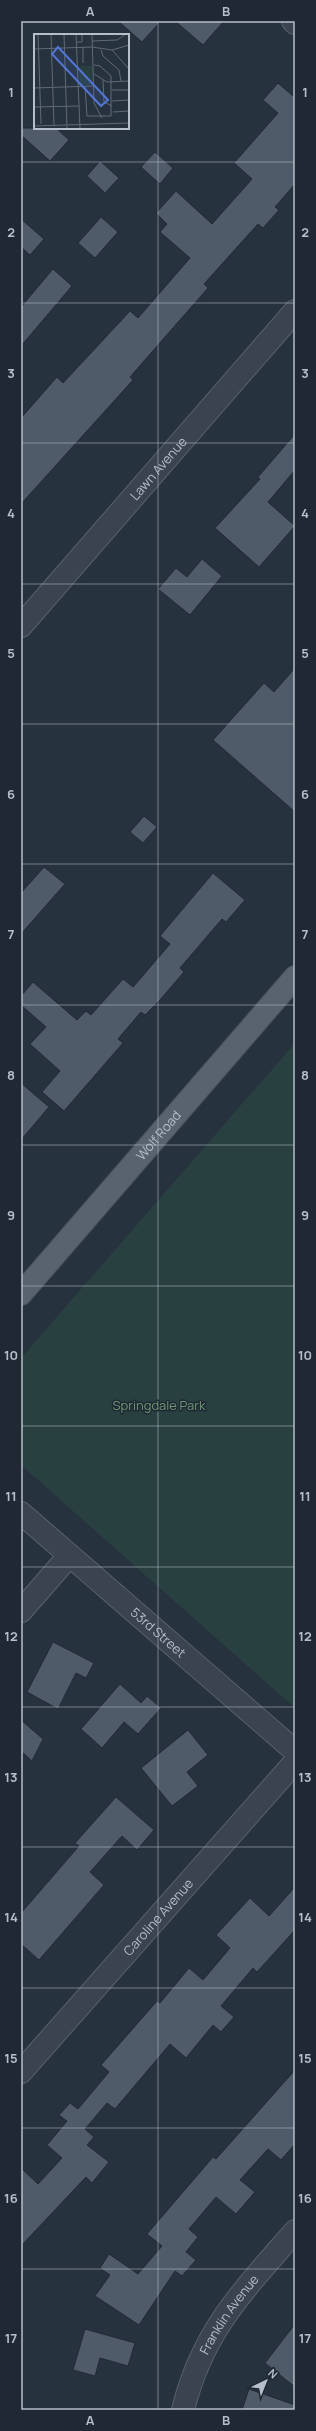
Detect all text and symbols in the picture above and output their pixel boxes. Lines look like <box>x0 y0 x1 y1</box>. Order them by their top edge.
text: A <box>86 2 95 20</box>
text: B <box>222 2 230 20</box>
inset map <box>34 34 129 129</box>
text: 1 <box>8 83 14 101</box>
text: 1 <box>302 83 308 101</box>
text: 2 <box>7 223 15 241</box>
text: 2 <box>301 223 309 241</box>
text: 3 <box>7 364 15 382</box>
text: 3 <box>301 364 309 382</box>
street label: Lawn Avenue <box>126 432 191 504</box>
text: 4 <box>7 504 15 522</box>
text: 4 <box>301 504 309 522</box>
text: 5 <box>7 644 15 662</box>
text: 5 <box>301 644 309 662</box>
text: 6 <box>7 785 15 803</box>
text: 6 <box>301 785 309 803</box>
text: 7 <box>8 925 15 943</box>
text: 7 <box>302 925 309 943</box>
text: 8 <box>7 1066 15 1084</box>
text: 8 <box>301 1066 309 1084</box>
street label: Wolf Road <box>132 1106 185 1164</box>
text: 9 <box>7 1206 15 1224</box>
text: 9 <box>301 1206 309 1224</box>
text: 10 <box>4 1346 18 1364</box>
text: 10 <box>298 1346 312 1364</box>
park label: Springdale Park <box>113 1396 206 1414</box>
text: 11 <box>5 1487 17 1505</box>
text: 11 <box>299 1487 311 1505</box>
street label: 53rd Street <box>127 1603 190 1661</box>
text: 12 <box>4 1627 18 1645</box>
text: 12 <box>298 1627 312 1645</box>
text: 13 <box>4 1768 18 1786</box>
text: 13 <box>298 1768 312 1786</box>
street label: Caroline Avenue <box>119 1874 197 1959</box>
text: 14 <box>4 1908 18 1926</box>
text: 14 <box>298 1908 312 1926</box>
text: 15 <box>4 2049 18 2067</box>
text: 15 <box>298 2049 312 2067</box>
text: 16 <box>4 2189 18 2207</box>
text: 16 <box>298 2189 312 2207</box>
street label: Franklin Avenue <box>195 2270 263 2357</box>
text: 17 <box>5 2329 17 2347</box>
text: 17 <box>299 2329 311 2347</box>
north arrow <box>246 2361 286 2401</box>
text: N <box>265 2365 281 2382</box>
text: A <box>86 2411 95 2429</box>
text: B <box>222 2411 230 2429</box>

